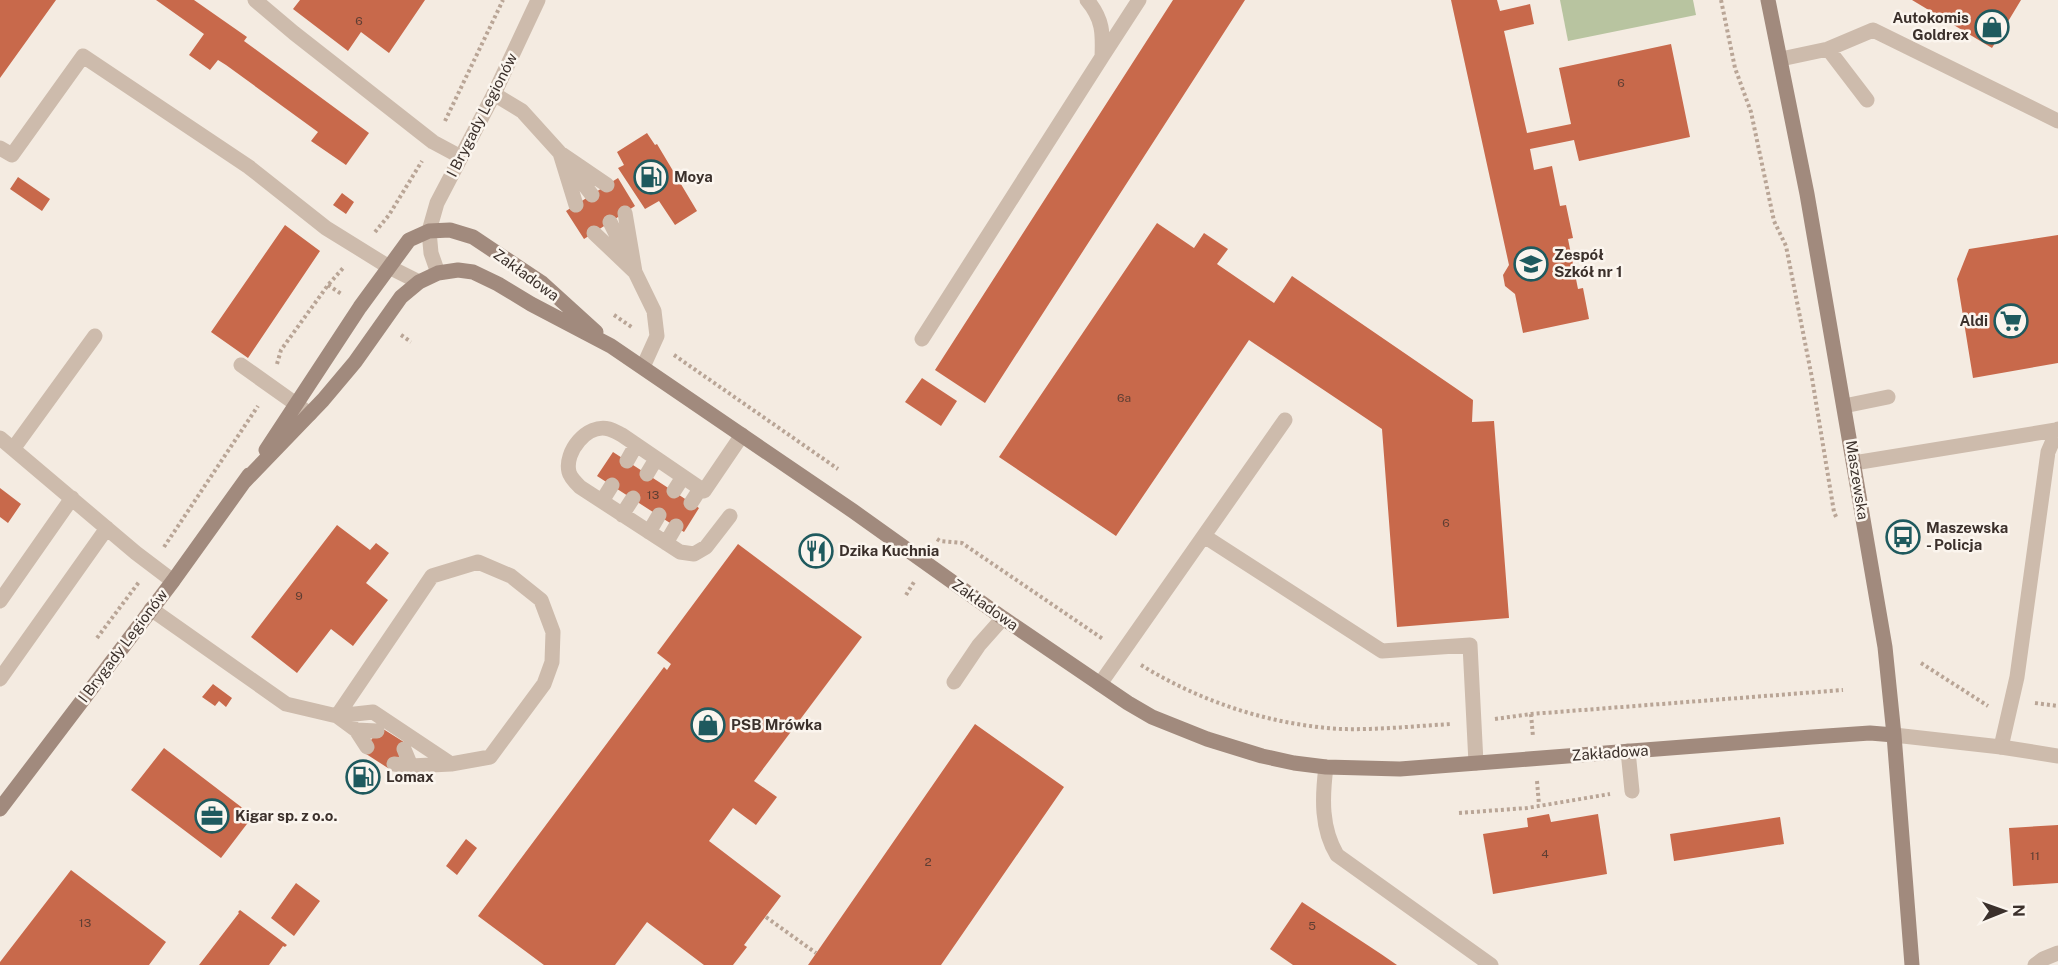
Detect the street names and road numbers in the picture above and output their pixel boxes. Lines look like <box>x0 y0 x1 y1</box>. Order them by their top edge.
street label: I Brygady Legionów <box>443 50 520 180</box>
street label: Zakładowa <box>490 245 562 304</box>
street label: Maszewska <box>1843 439 1872 521</box>
street label: Zakładowa <box>949 576 1022 634</box>
street label: I Brygady Legionów <box>75 586 171 705</box>
street label: Zakładowa <box>1571 741 1649 764</box>

